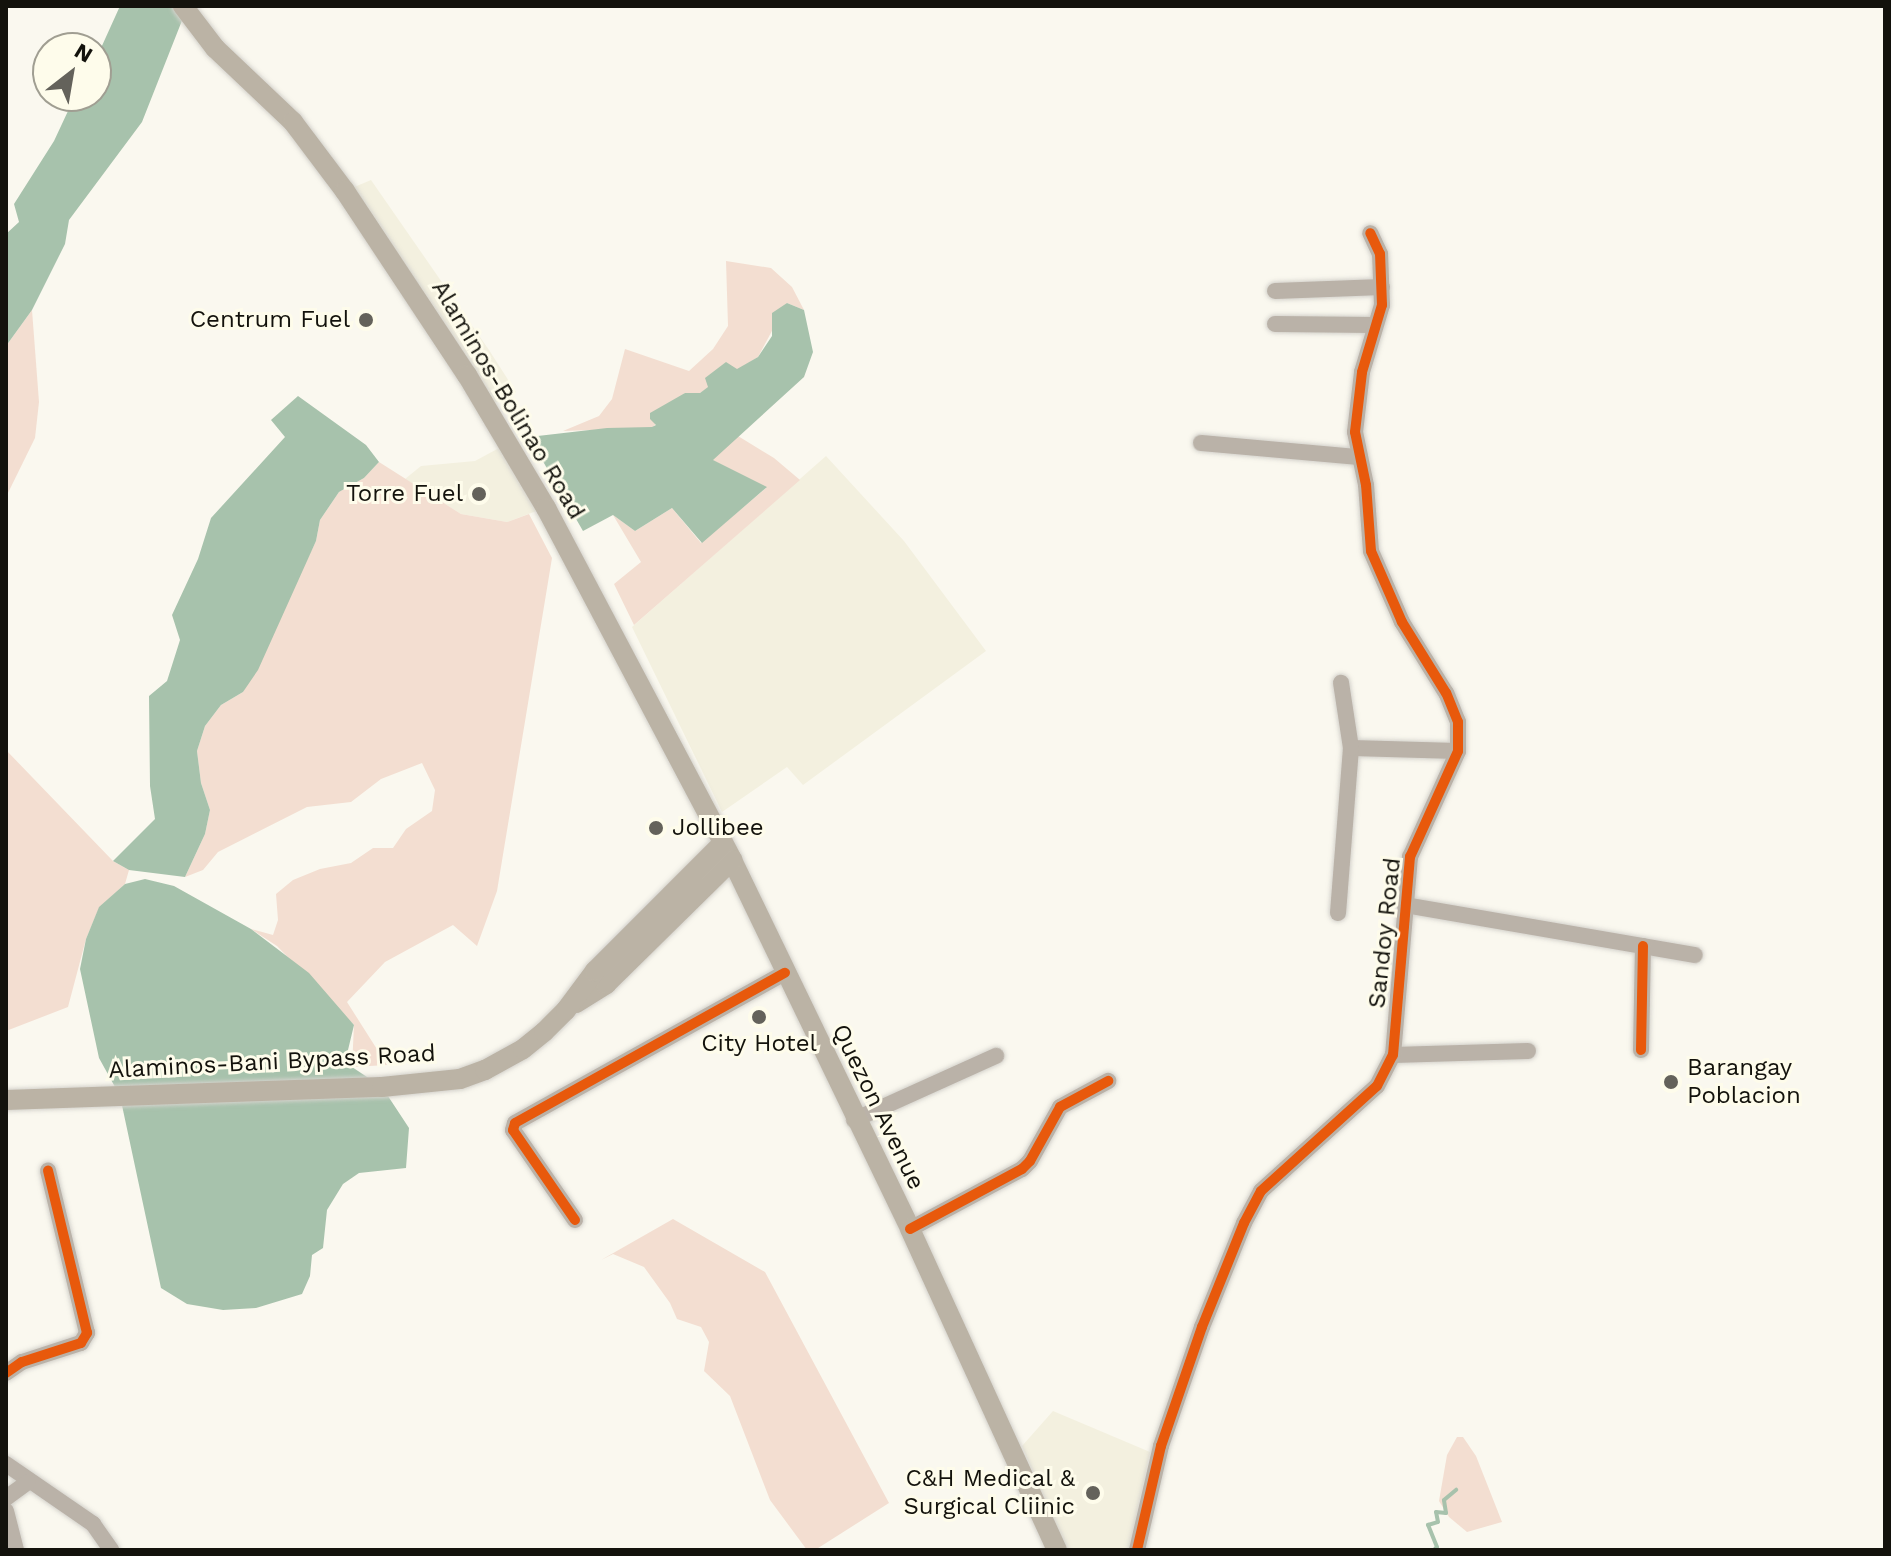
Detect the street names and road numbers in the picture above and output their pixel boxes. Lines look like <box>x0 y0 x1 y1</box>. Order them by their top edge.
street label: Alaminos-Bolinao Road <box>425 275 591 525</box>
street label: Sandoy Road <box>1363 856 1407 1010</box>
street label: Quezon Avenue <box>825 1019 931 1195</box>
street label: Alaminos-Bani Bypass Road <box>108 1039 436 1085</box>

